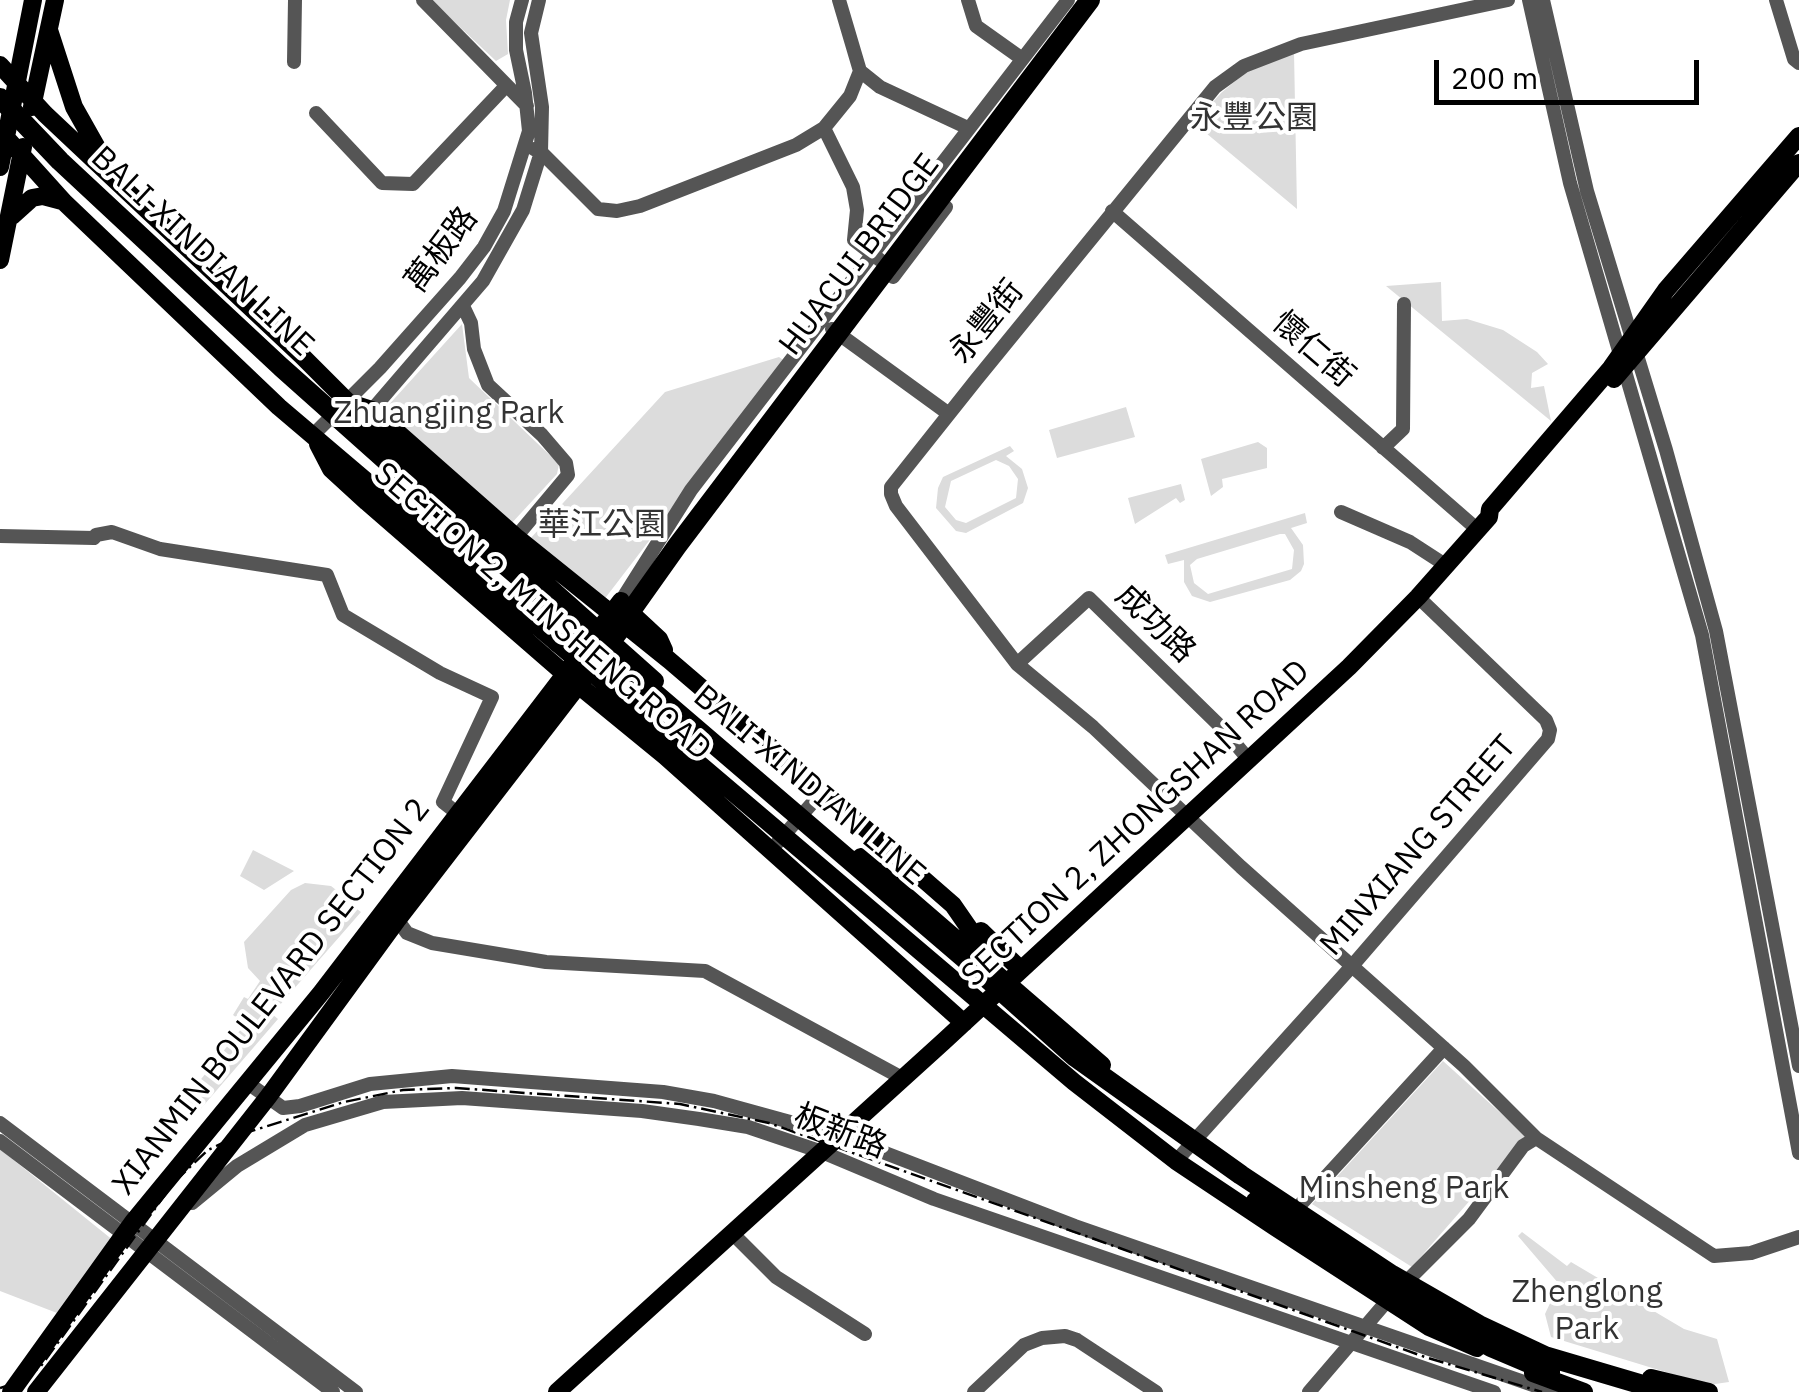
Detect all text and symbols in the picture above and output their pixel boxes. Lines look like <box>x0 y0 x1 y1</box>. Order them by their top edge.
scale bar <box>1439 40 1704 102</box>
text: 200 m <box>1451 58 1538 97</box>
park label: 永豐公園 <box>1190 100 1318 138</box>
street label: BALI-XINDIAN LINE <box>83 139 321 365</box>
street label: HUACUI BRIDGE <box>772 147 948 363</box>
street label: 萬板路 <box>398 200 486 300</box>
street label: 永豐街 <box>942 273 1032 371</box>
street label: 懷仁街 <box>1264 304 1362 396</box>
park label: Zhuangjing Park <box>334 395 564 433</box>
street label: SECTION 2, MINSHENG ROAD <box>366 455 718 769</box>
park label: 華江公園 <box>538 507 666 545</box>
street label: 成功路 <box>1107 577 1203 671</box>
street label: SECTION 2, ZHONGSHAN ROAD <box>954 653 1318 995</box>
street label: BALI-XINDIAN LINE <box>685 678 933 894</box>
street label: MINXIANG STREET <box>1313 728 1525 964</box>
street label: XIANMIN BOULEVARD SECTION 2 <box>105 791 439 1203</box>
street label: 板新路 <box>788 1097 892 1167</box>
park label: Minsheng Park <box>1299 1170 1509 1208</box>
park label: Zhenglong Park <box>1511 1274 1663 1349</box>

